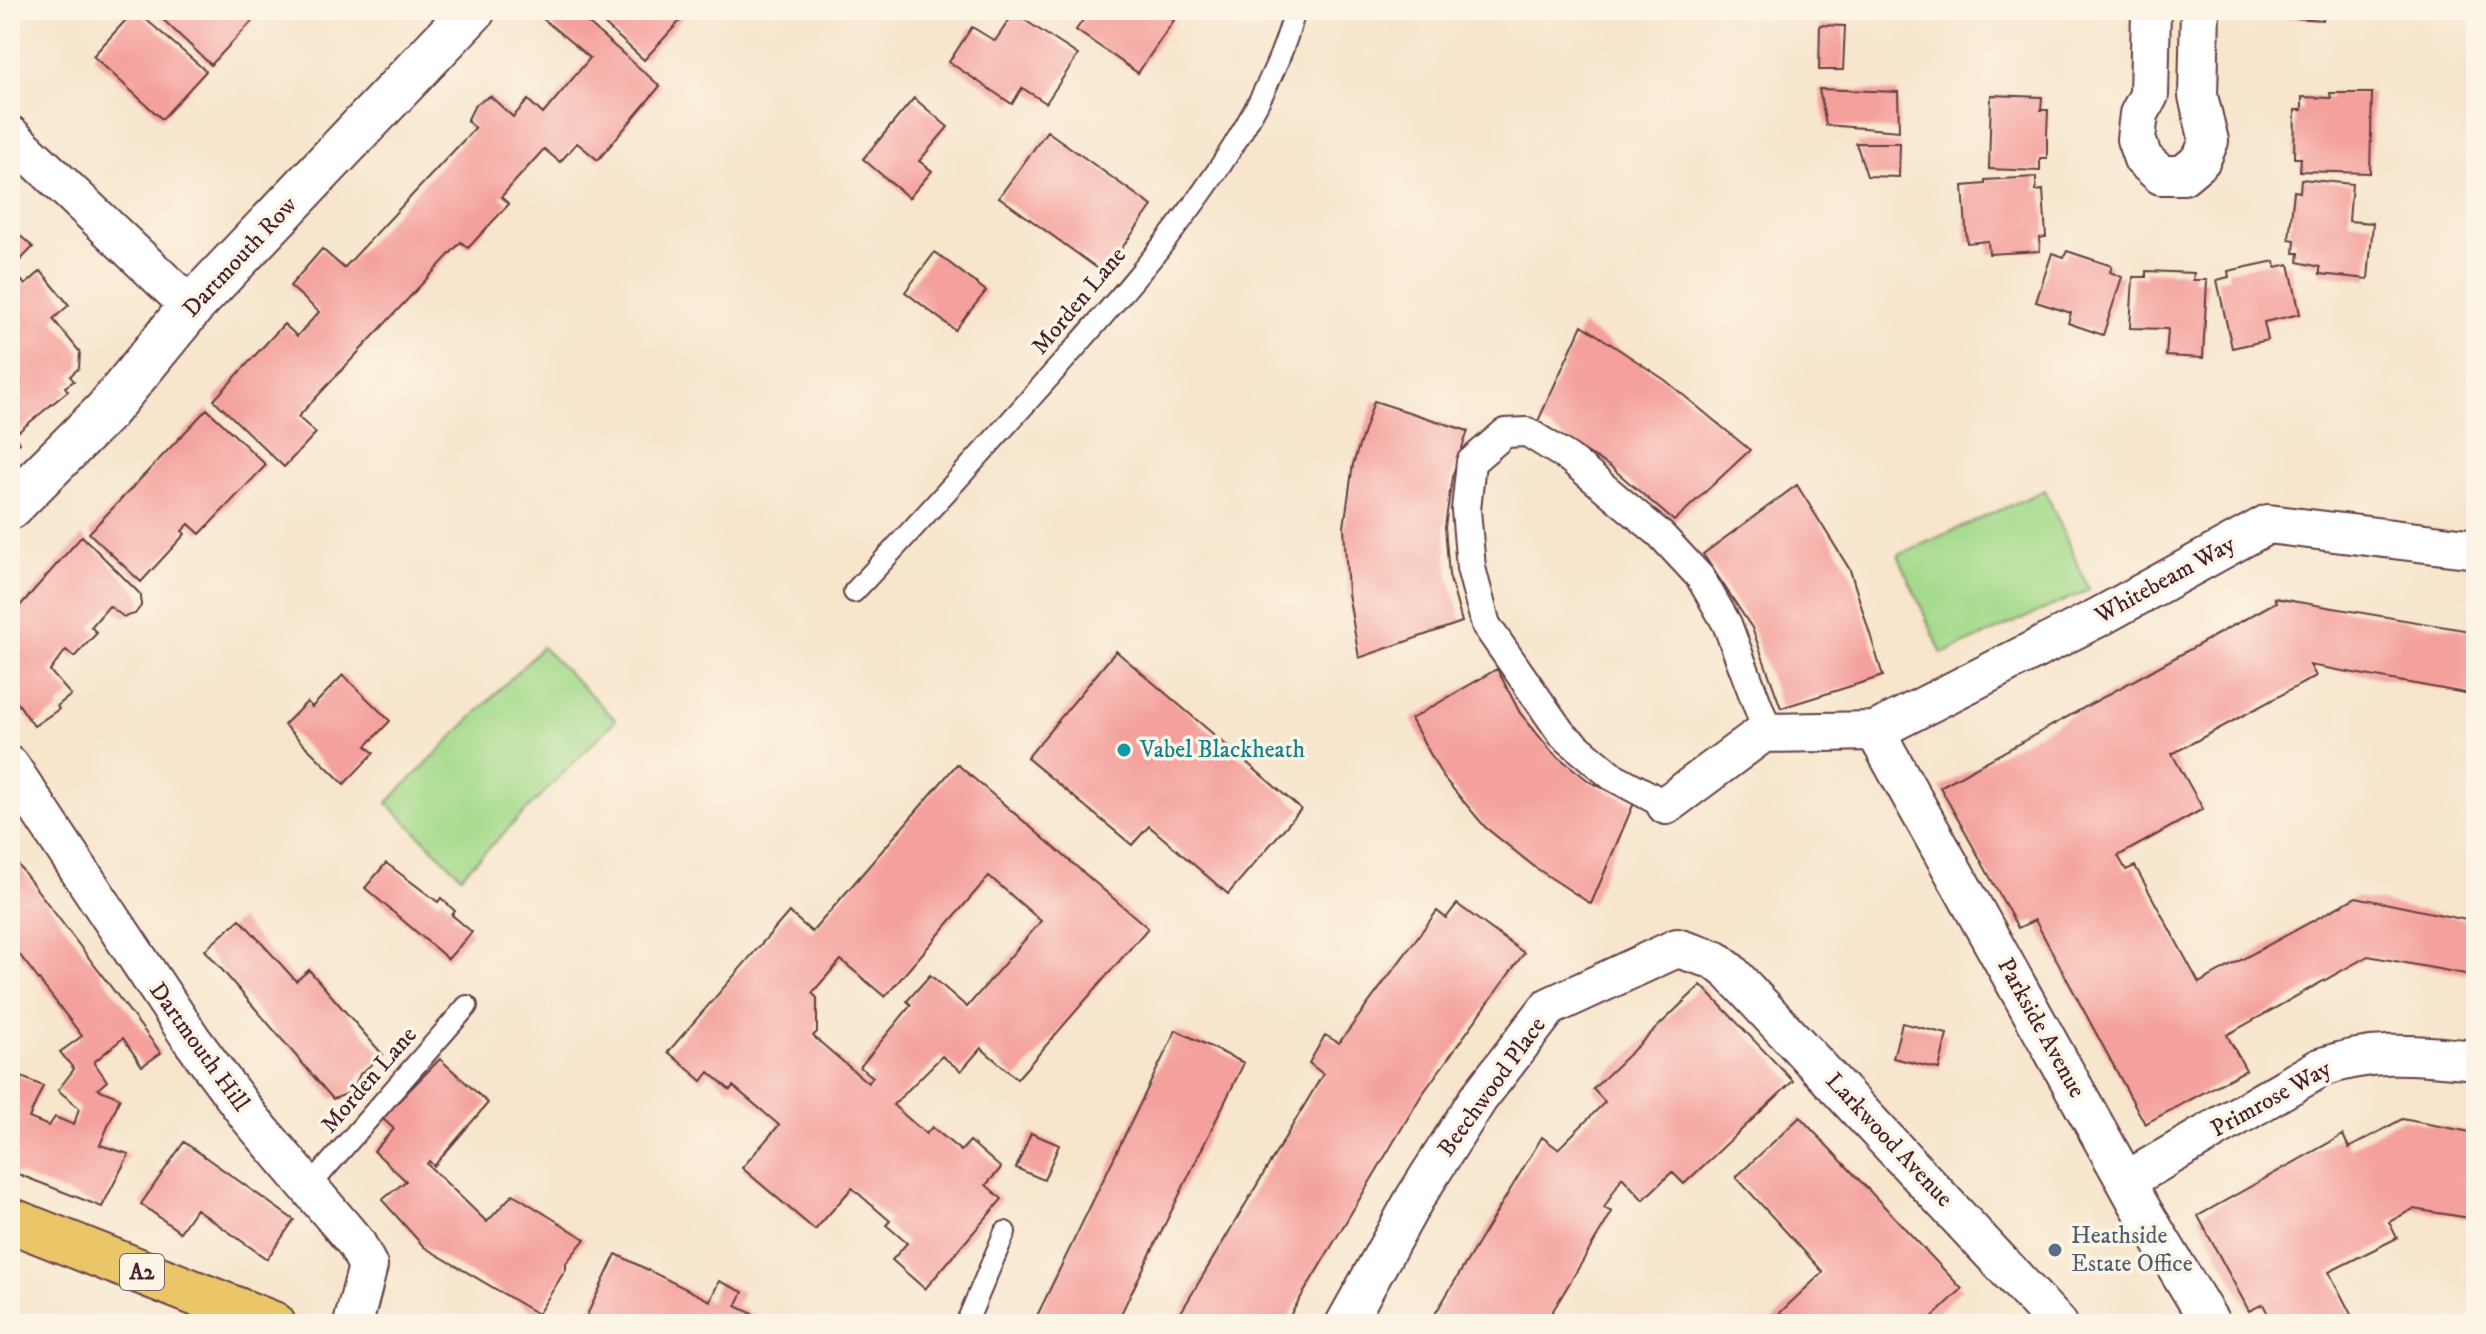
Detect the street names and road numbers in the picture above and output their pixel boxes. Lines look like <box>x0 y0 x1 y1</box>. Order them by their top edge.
street label: Dartmouth Row <box>176 190 304 324</box>
street label: Morden Lane <box>1025 241 1133 361</box>
street label: Whitebeam Way <box>2089 529 2241 631</box>
street label: Parkside Avenue <box>1990 953 2092 1103</box>
street label: Dartmouth Hill <box>142 977 256 1118</box>
street label: Beechwood Place <box>1431 1011 1553 1163</box>
street label: Morden Lane <box>315 1020 423 1139</box>
street label: Primrose Way <box>2206 1053 2337 1144</box>
street label: Larkwood Avenue <box>1819 1066 1959 1214</box>
road number: A2 <box>120 1254 164 1290</box>

